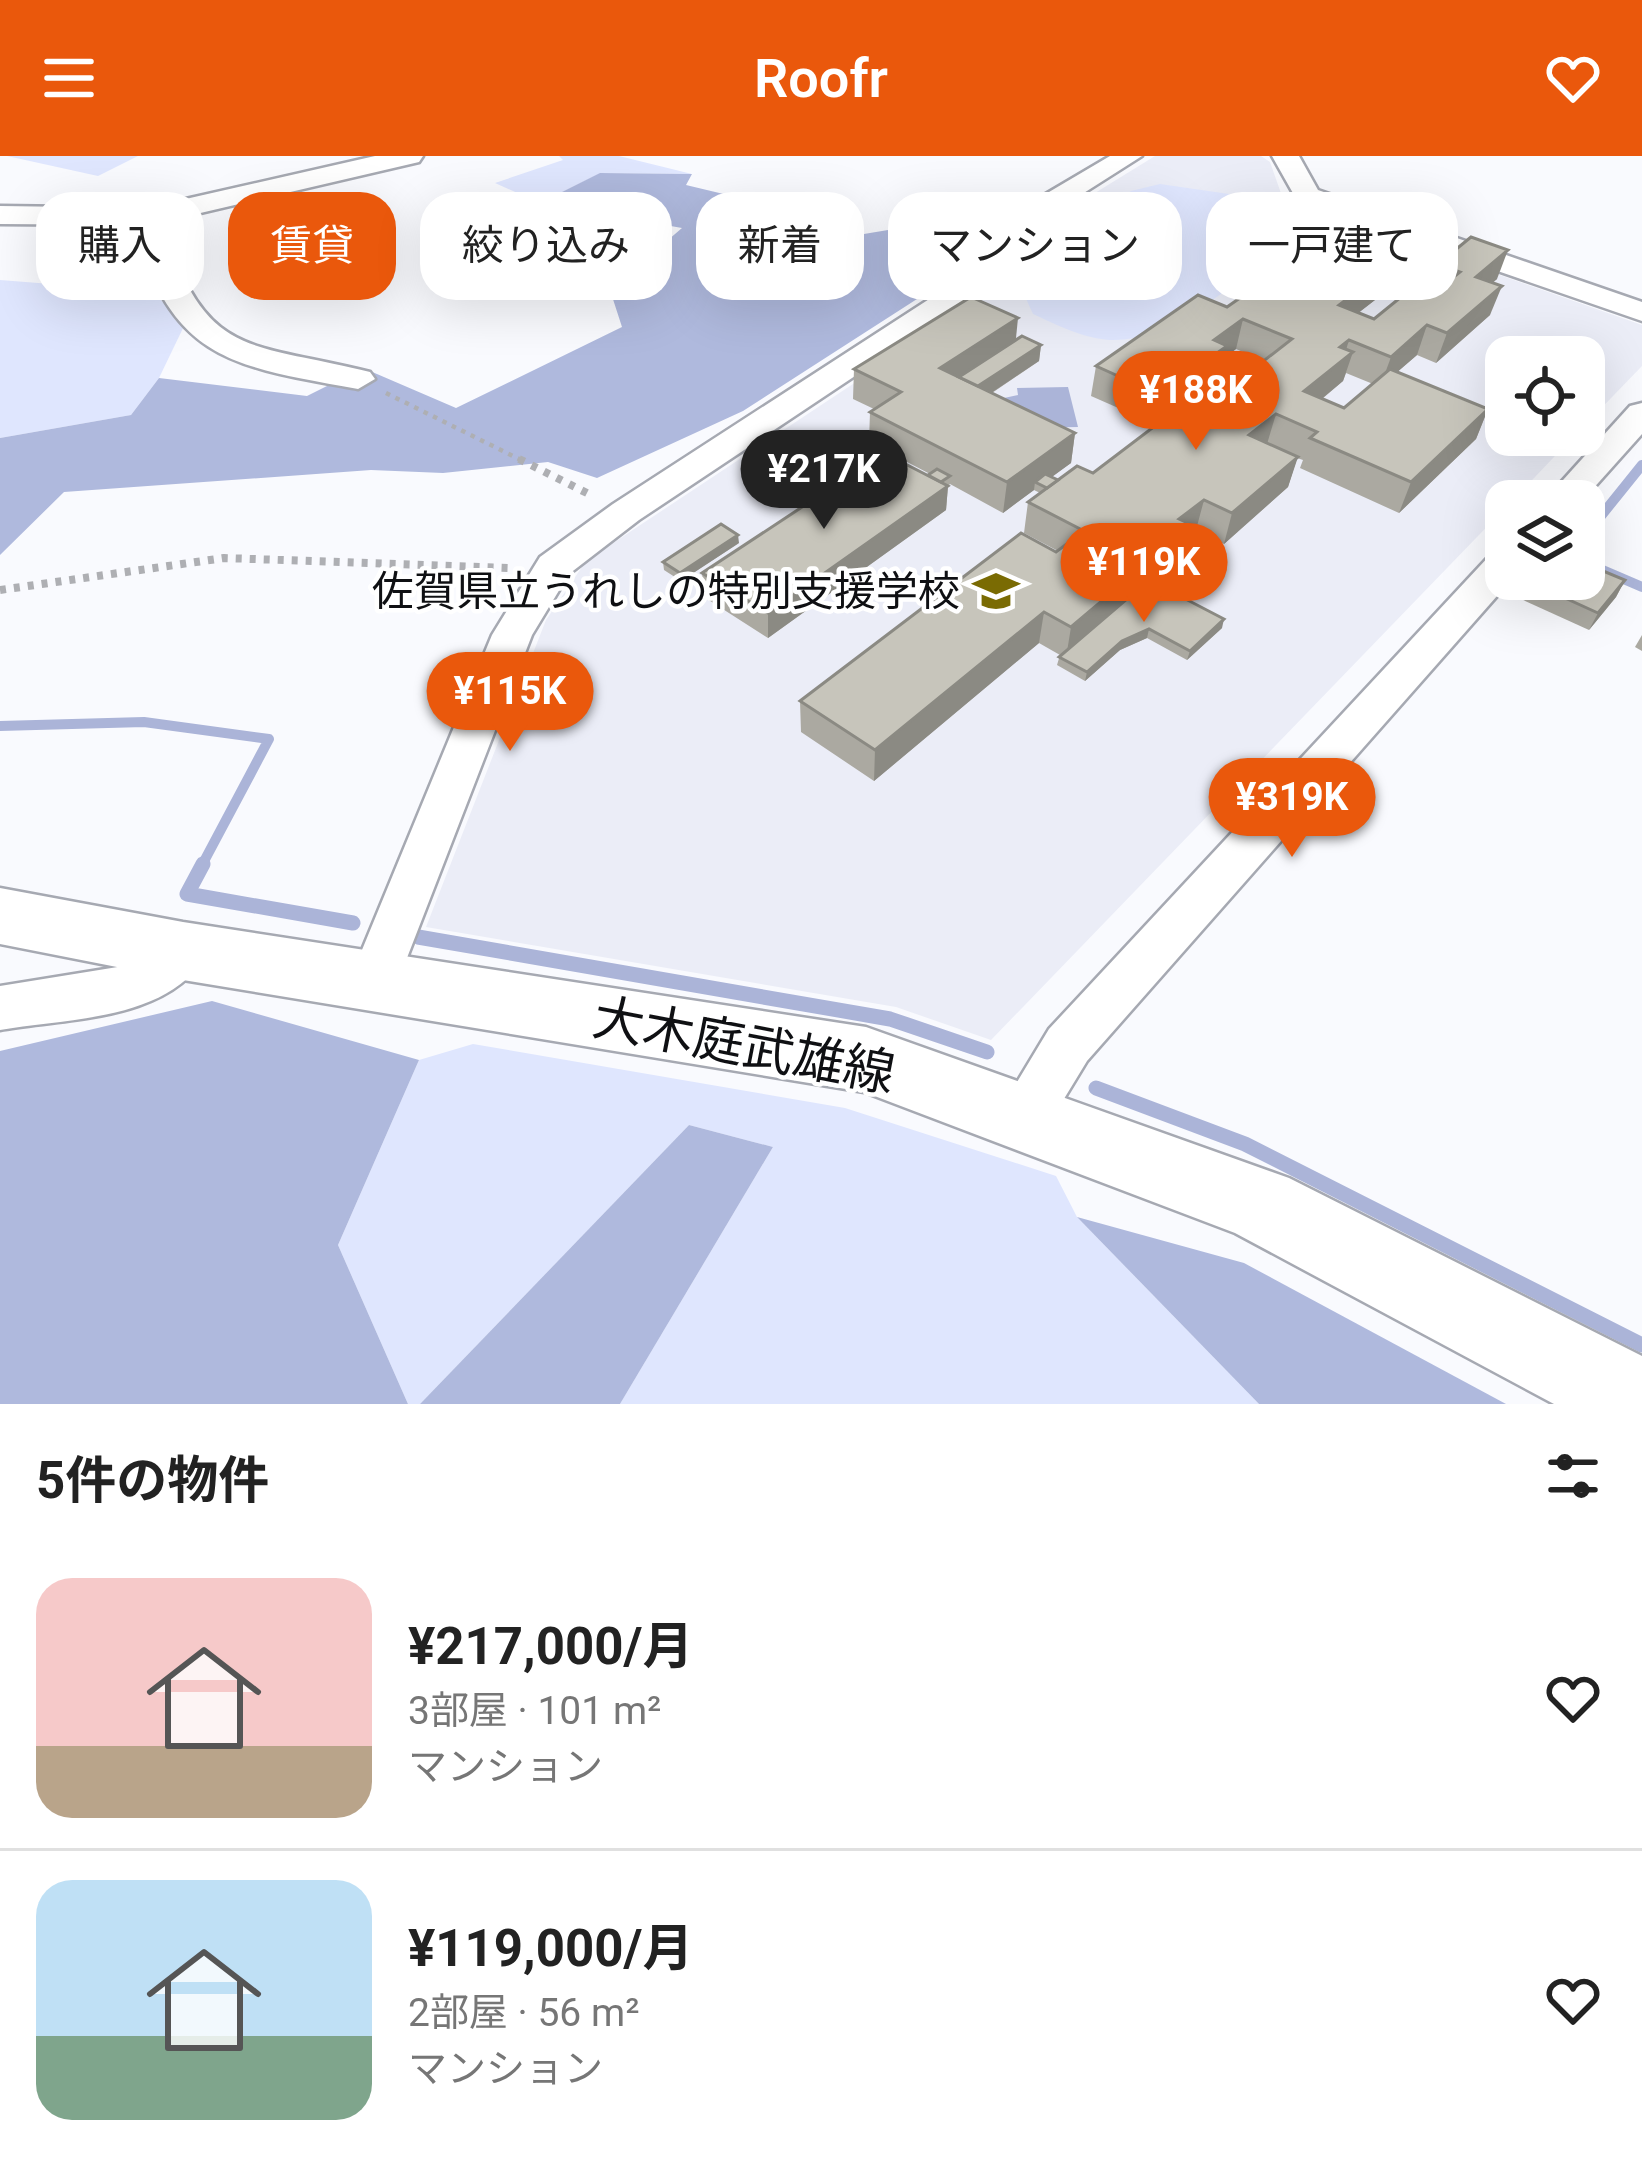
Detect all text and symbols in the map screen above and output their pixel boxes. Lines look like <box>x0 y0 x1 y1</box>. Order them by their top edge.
icon: menu <box>36 45 102 111</box>
icon: heart <box>1540 45 1606 111</box>
text: Roofr <box>754 47 888 110</box>
chip: 購入 <box>36 192 204 300</box>
chip: 賃貸 <box>228 192 396 300</box>
chip: 絞り込み <box>420 192 672 300</box>
chip: 新着 <box>696 192 864 300</box>
chip: マンション <box>888 192 1182 300</box>
chip: 一戸建て <box>1206 192 1458 300</box>
map controls <box>1485 336 1605 600</box>
button: locate <box>1485 336 1605 456</box>
pin: ¥188K <box>1112 351 1280 453</box>
text: ¥188K <box>1140 367 1252 413</box>
pin: ¥217K <box>740 430 908 532</box>
text: ¥217K <box>768 446 880 492</box>
button: layers <box>1485 480 1605 600</box>
pin: ¥119K <box>1060 523 1228 625</box>
text: ¥119K <box>1088 539 1200 585</box>
school or university icon: 佐賀県立うれしの特別支援学校 <box>971 566 1021 616</box>
place label: 佐賀県立うれしの特別支援学校 <box>372 567 960 616</box>
pin: ¥115K <box>426 652 594 754</box>
text: ¥115K <box>454 668 566 714</box>
pin: ¥319K <box>1208 758 1376 860</box>
text: ¥319K <box>1236 774 1348 820</box>
street label: 大木庭武雄線 <box>588 987 900 1104</box>
icon: filters <box>1540 1443 1606 1509</box>
text: 5件の物件 <box>36 1451 269 1510</box>
text: ¥217,000/月 <box>408 1617 693 1676</box>
icon: home <box>132 1626 276 1770</box>
icon: heart <box>1540 1665 1606 1731</box>
text: 3部屋 · 101 m² <box>408 1688 661 1734</box>
text: マンション <box>408 1744 603 1790</box>
text: ¥119,000/月 <box>408 1919 693 1978</box>
icon: home <box>132 1928 276 2072</box>
icon: heart <box>1540 1967 1606 2033</box>
text: 2部屋 · 56 m² <box>408 1990 639 2036</box>
text: マンション <box>408 2046 603 2092</box>

